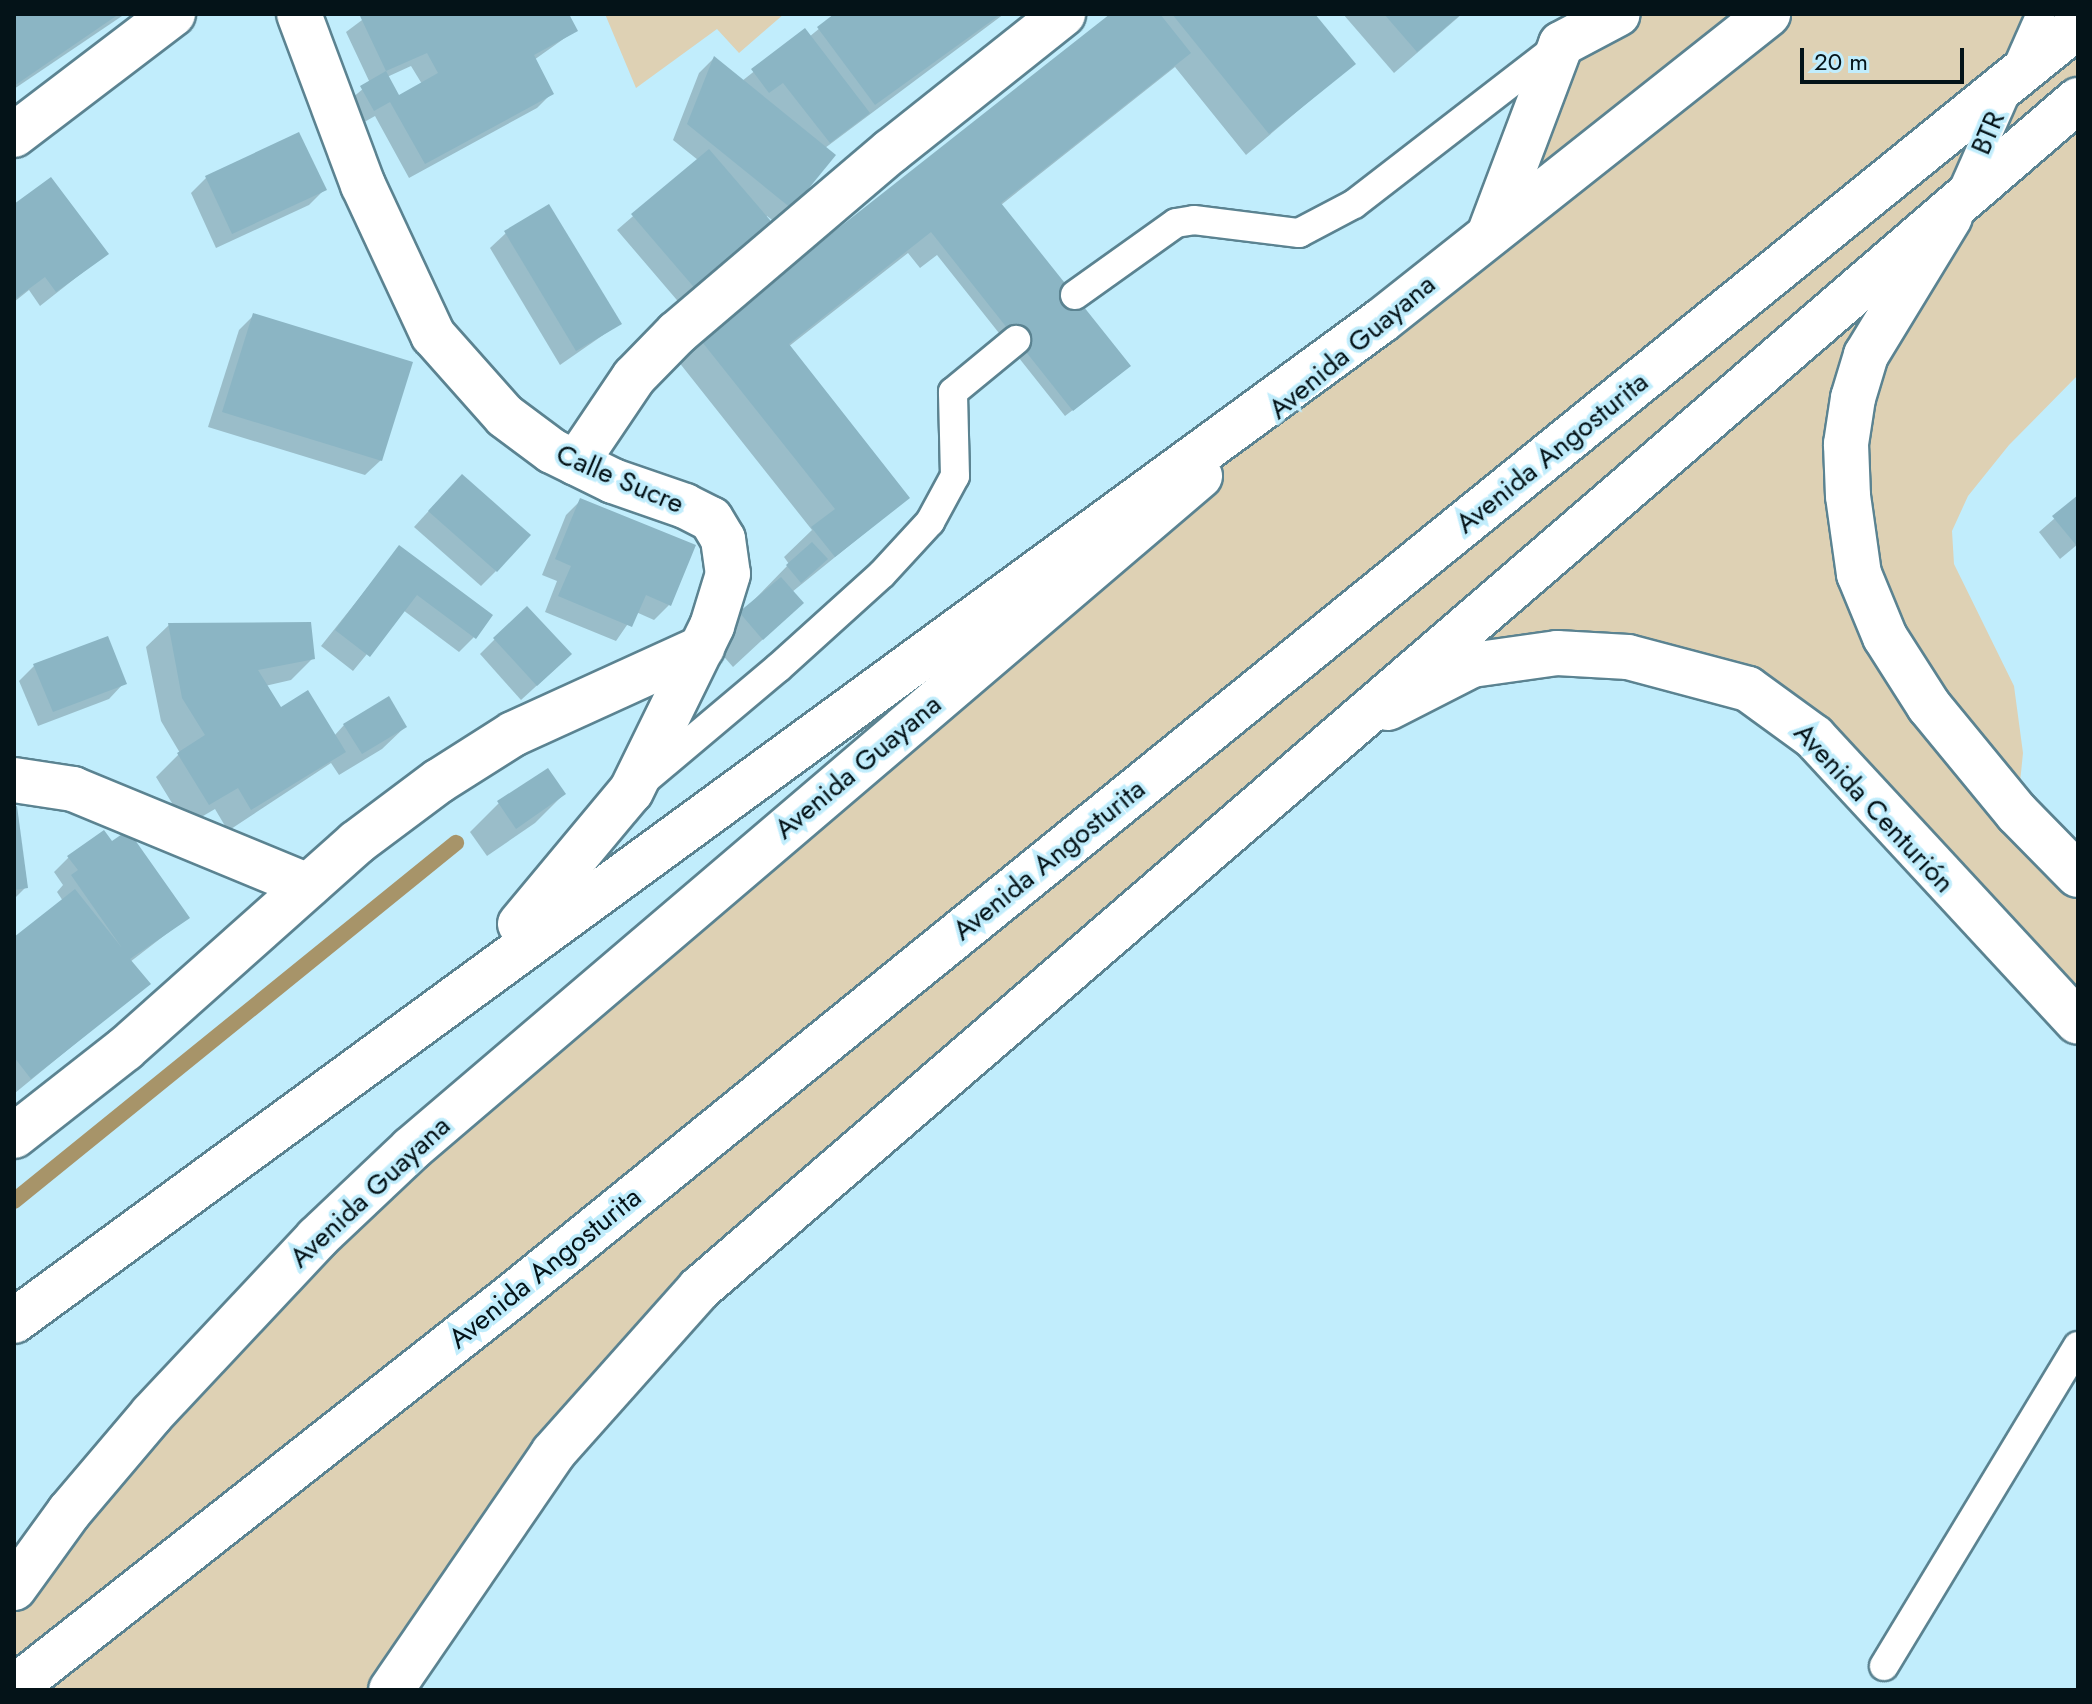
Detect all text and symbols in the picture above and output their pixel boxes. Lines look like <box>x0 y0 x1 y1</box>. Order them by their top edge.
scale bar <box>1804 32 1968 82</box>
text: 20 m <box>1814 44 1868 79</box>
street label: BTR <box>1964 106 2012 160</box>
street label: Avenida Guayana <box>1262 268 1442 426</box>
street label: Avenida Angosturita <box>1449 365 1655 541</box>
street label: Calle Sucre <box>551 437 689 521</box>
street label: Avenida Guayana <box>768 688 948 846</box>
street label: Avenida Centurión <box>1787 716 1961 900</box>
street label: Avenida Angosturita <box>946 772 1152 948</box>
street label: Avenida Guayana <box>283 1109 457 1275</box>
street label: Avenida Angosturita <box>442 1180 648 1356</box>

